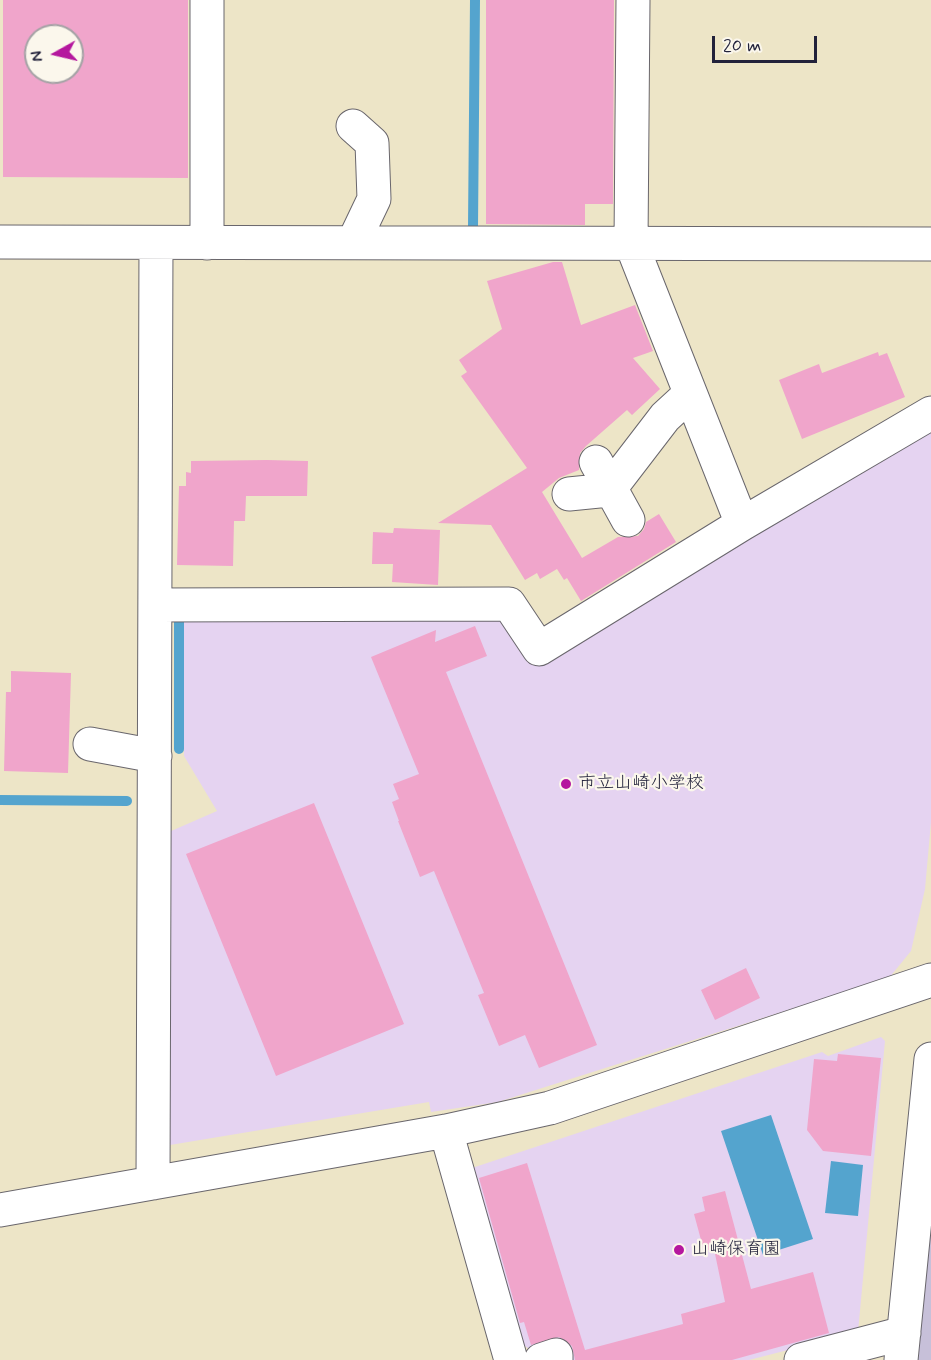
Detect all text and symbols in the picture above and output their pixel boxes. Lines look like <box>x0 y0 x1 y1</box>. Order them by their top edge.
north arrow <box>24 24 84 84</box>
scale bar <box>715 24 820 62</box>
text: 20 m <box>723 34 761 58</box>
text: N <box>27 50 49 63</box>
place label: 市立山崎小学校 <box>578 773 704 795</box>
marker: 市立山崎小学校 <box>559 777 573 791</box>
place label: 山崎保育園 <box>691 1239 781 1261</box>
marker: 山崎保育園 <box>672 1243 686 1257</box>

